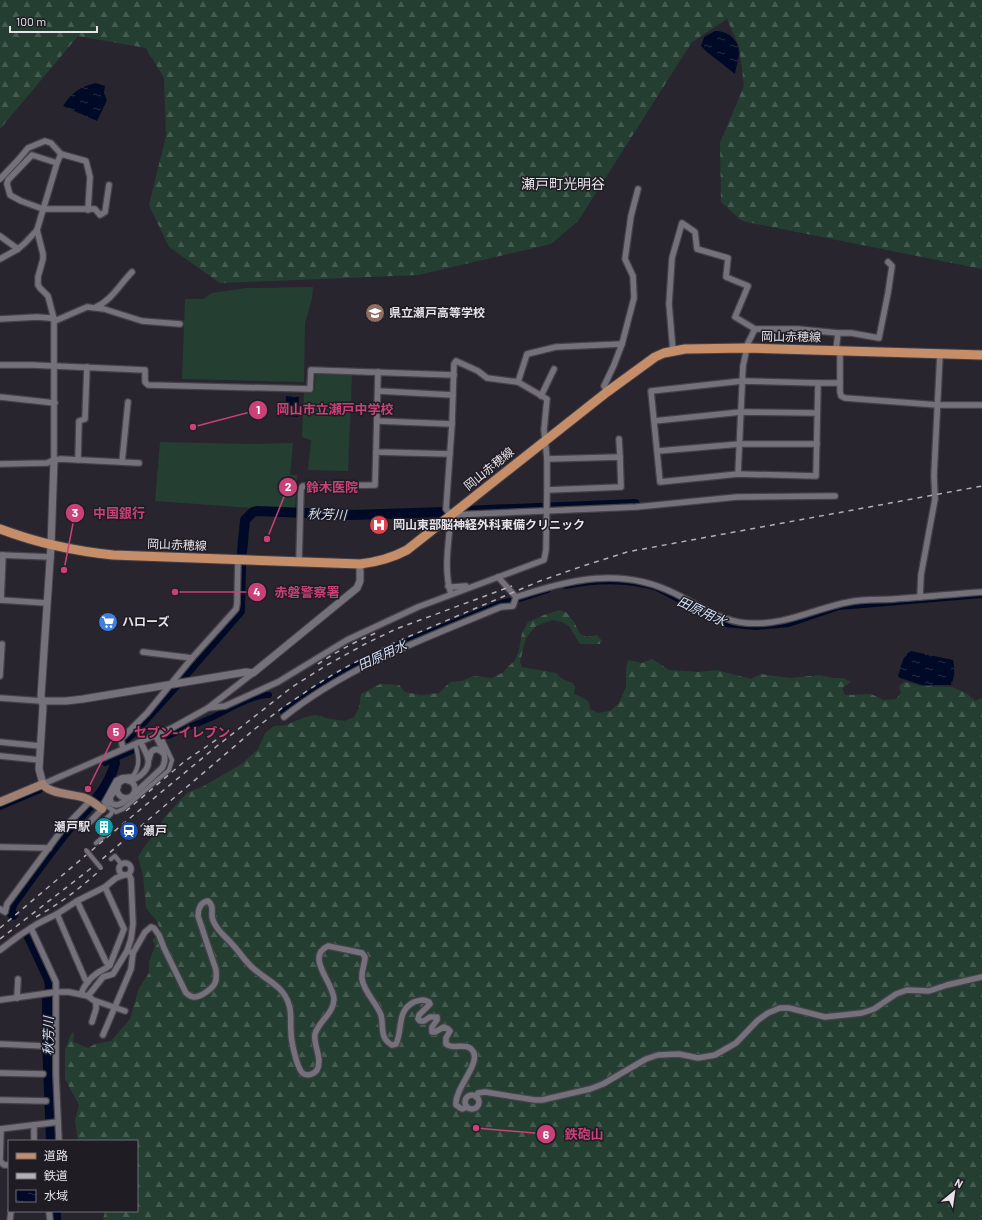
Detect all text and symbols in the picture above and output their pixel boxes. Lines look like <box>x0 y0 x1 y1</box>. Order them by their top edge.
scale bar <box>10 8 97 34</box>
text: 100 m <box>16 14 46 28</box>
district label: 瀬戸町光明谷 <box>521 175 605 192</box>
school or university icon: 県立瀬戸高等学校 <box>364 302 386 324</box>
place label: 県立瀬戸高等学校 <box>389 305 485 319</box>
street label: 岡山赤穂線 <box>761 328 821 344</box>
callout: 岡山市立瀬戸中学校 <box>248 397 401 422</box>
text: 岡山市立瀬戸中学校 <box>276 401 394 417</box>
text: 1 <box>256 402 260 416</box>
street label: 岡山赤穂線 <box>461 444 516 493</box>
callout: 鈴木医院 <box>278 475 366 500</box>
text: 2 <box>285 479 292 493</box>
text: 鈴木医院 <box>306 479 358 495</box>
callout: 中国銀行 <box>65 501 153 526</box>
text: 3 <box>72 505 78 519</box>
text: 中国銀行 <box>93 505 145 521</box>
water label: 秋芳川 <box>307 505 349 523</box>
hospital icon: 岡山東部脳神経外科東備クリニック <box>368 514 390 536</box>
place label: 岡山東部脳神経外科東備クリニック <box>393 517 585 531</box>
street label: 岡山赤穂線 <box>147 536 207 552</box>
callout: 赤磐警察署 <box>247 580 348 605</box>
text: 4 <box>253 584 261 598</box>
text: 赤磐警察署 <box>274 584 340 600</box>
water label: 田原用水 <box>675 593 731 630</box>
supermarket icon: ハローズ <box>97 611 119 633</box>
place label: ハローズ <box>122 614 169 628</box>
water label: 田原用水 <box>355 636 411 673</box>
callout: セブン-イレブン <box>106 720 238 745</box>
text: 5 <box>113 724 120 738</box>
text: セブン-イレブン <box>134 724 230 740</box>
building icon: 瀬戸駅 <box>93 816 115 838</box>
place label: 瀬戸駅 <box>54 819 90 833</box>
station icon: 瀬戸 <box>118 820 140 842</box>
place label: 瀬戸 <box>143 823 167 837</box>
water label: 秋芳川 <box>40 1014 56 1056</box>
callout: 鉄砲山 <box>536 1122 611 1147</box>
text: 鉄砲山 <box>564 1126 604 1142</box>
text: 6 <box>543 1127 550 1141</box>
legend <box>8 1140 138 1212</box>
text: 道路 <box>44 1148 68 1162</box>
text: 鉄道 <box>44 1168 68 1182</box>
north arrow <box>934 1172 974 1212</box>
text: N <box>953 1175 965 1190</box>
text: 水域 <box>44 1188 68 1202</box>

